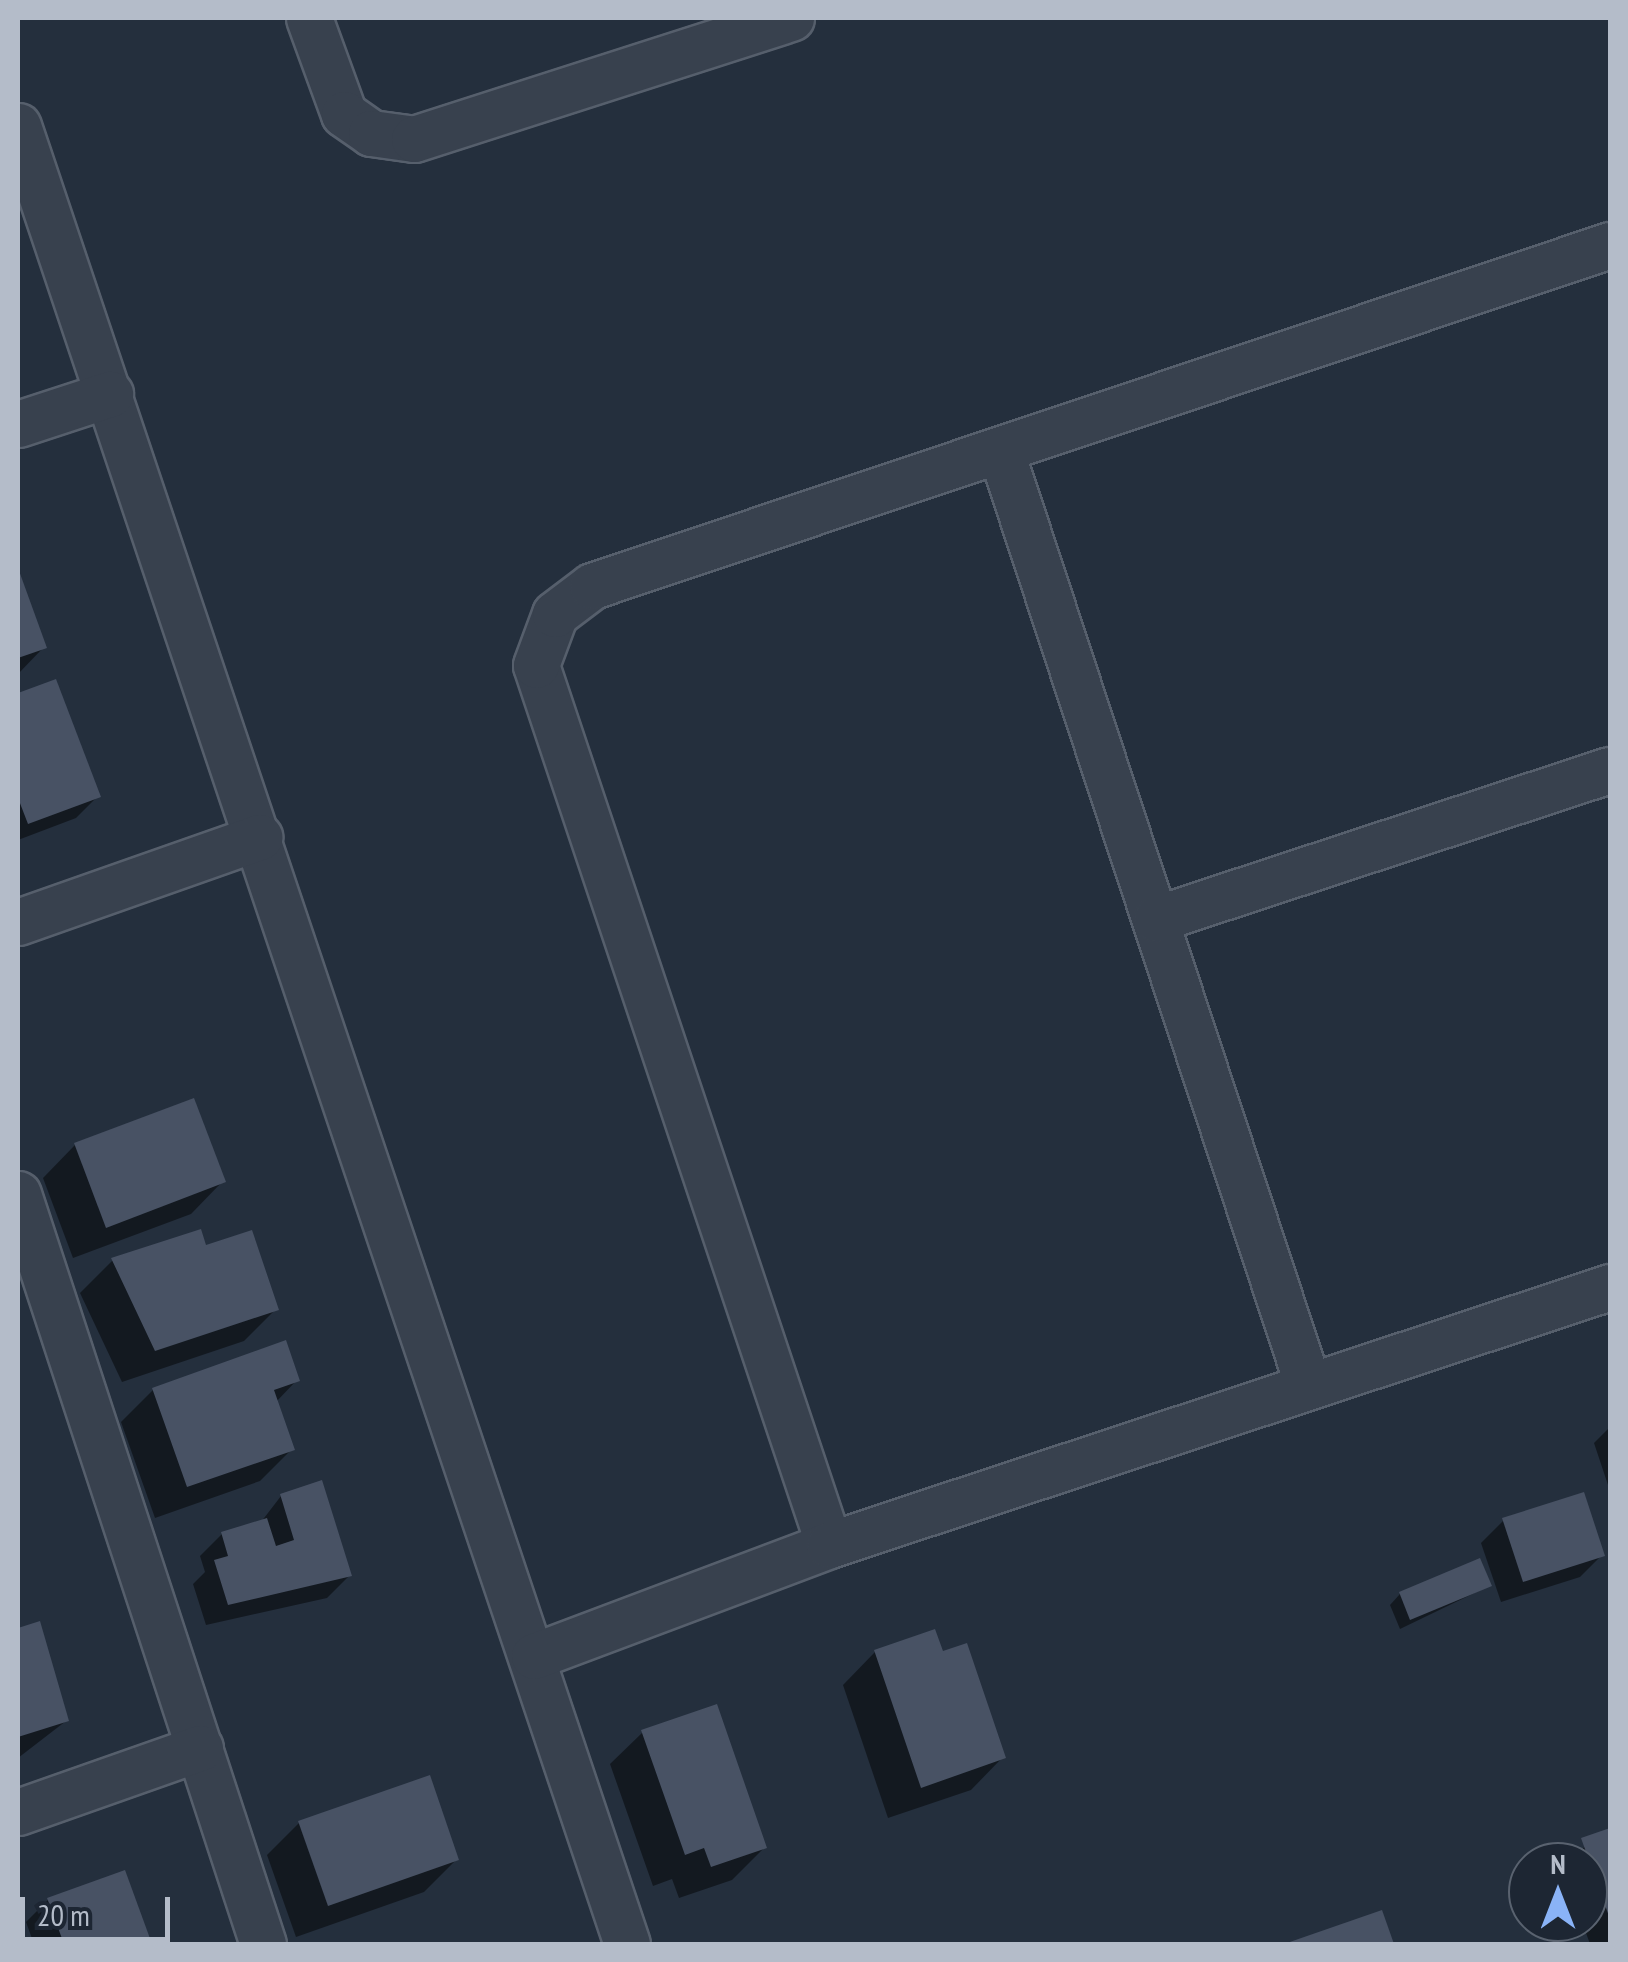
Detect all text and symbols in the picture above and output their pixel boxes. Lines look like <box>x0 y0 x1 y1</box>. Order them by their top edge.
north arrow <box>1508 1842 1608 1942</box>
text: N <box>1550 1845 1566 1882</box>
scale bar <box>25 1877 175 1939</box>
text: 20 m <box>37 1895 90 1934</box>

